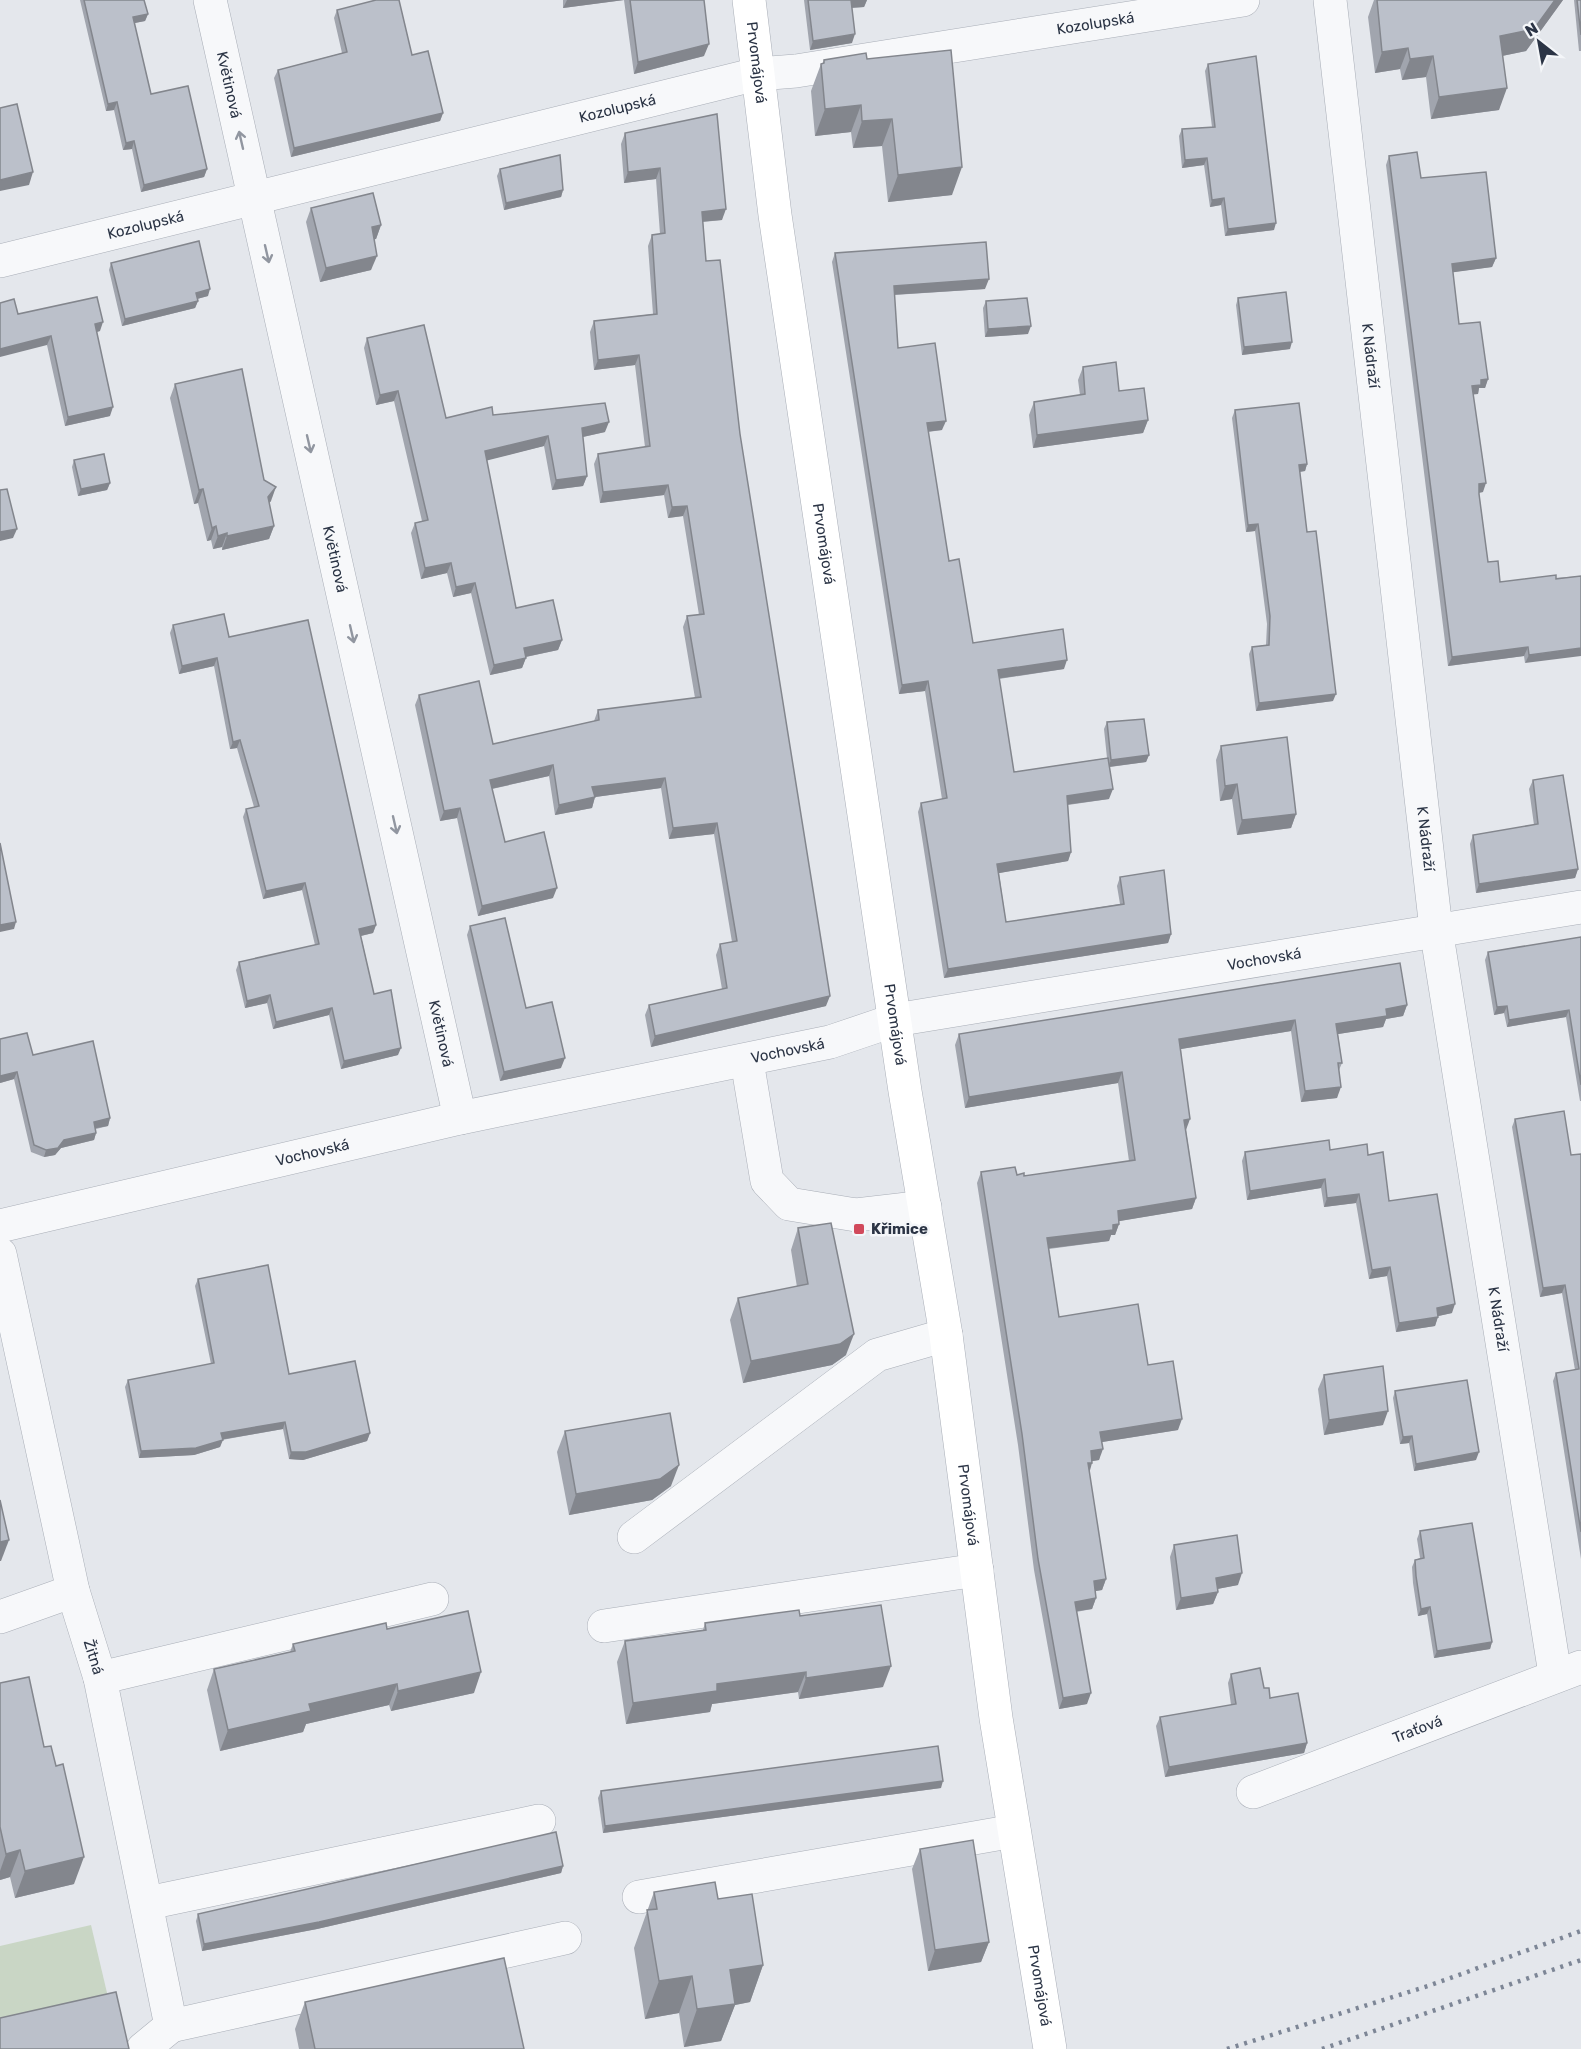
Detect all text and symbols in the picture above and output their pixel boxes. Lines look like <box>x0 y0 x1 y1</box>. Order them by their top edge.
street label: Kozolupská <box>1055 8 1136 38</box>
north arrow <box>1509 12 1569 72</box>
text: N <box>1522 18 1541 41</box>
street label: Prvomájová <box>743 21 770 104</box>
street label: Květinová <box>213 50 245 120</box>
street label: Kozolupská <box>577 90 658 127</box>
one-way arrow <box>235 130 246 150</box>
street label: Kozolupská <box>105 207 186 243</box>
one-way arrow <box>261 244 273 263</box>
street label: K Nádraží <box>1358 322 1383 391</box>
one-way arrow <box>304 434 316 453</box>
street label: Prvomájová <box>809 502 839 586</box>
street label: Květinová <box>319 524 351 594</box>
one-way arrow <box>347 624 358 644</box>
street label: K Nádraží <box>1413 805 1438 873</box>
one-way arrow <box>389 815 401 834</box>
street label: Vochovská <box>1226 944 1303 974</box>
street label: Prvomájová <box>880 983 910 1067</box>
street label: Květinová <box>425 998 457 1069</box>
street label: Vochovská <box>749 1034 826 1067</box>
street label: Vochovská <box>274 1135 351 1170</box>
place label: Křimice <box>871 1220 928 1238</box>
marker: Křimice <box>852 1222 866 1236</box>
street label: K Nádraží <box>1484 1285 1513 1354</box>
street label: Prvomájová <box>954 1463 982 1547</box>
street label: Žitná <box>80 1637 107 1677</box>
street label: Traťová <box>1390 1712 1445 1747</box>
street label: Prvomájová <box>1024 1944 1055 2028</box>

